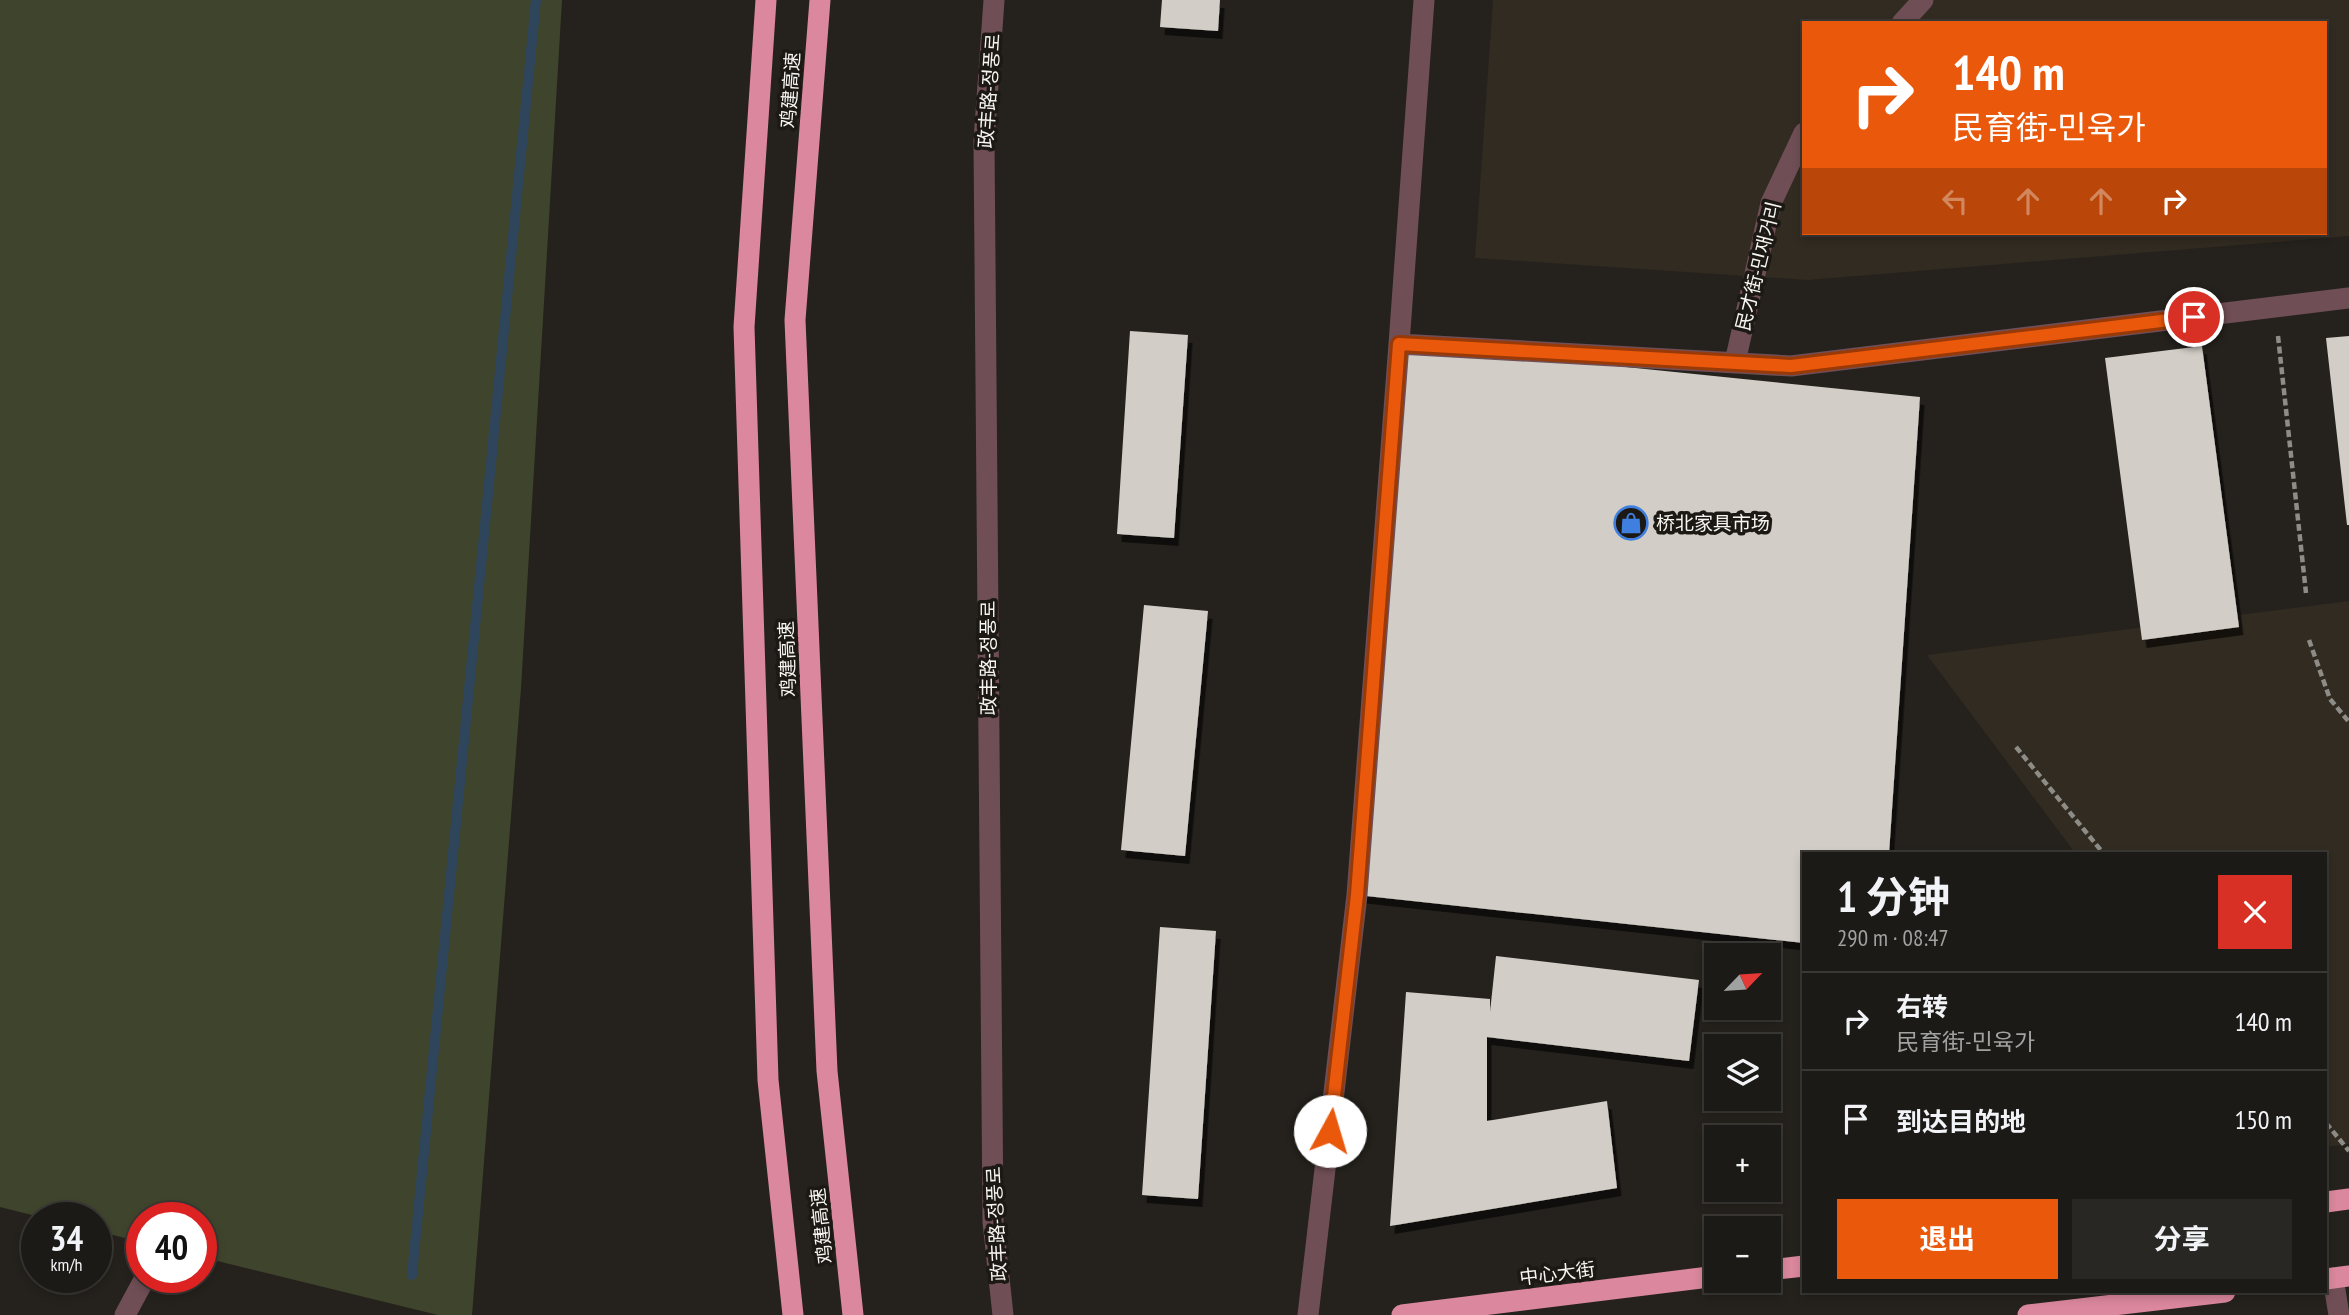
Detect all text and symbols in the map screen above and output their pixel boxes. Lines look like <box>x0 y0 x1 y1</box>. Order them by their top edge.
street label: 政丰路-정풍로 <box>973 33 1005 149</box>
text: 140 m <box>1952 40 2065 104</box>
icon: right <box>1837 49 1928 140</box>
street label: 鸡建高速 <box>775 51 805 129</box>
text: 民育街-민육가 <box>1952 106 2146 148</box>
icon: left <box>1936 182 1974 220</box>
icon: ahead <box>2009 182 2047 220</box>
icon: ahead <box>2082 182 2120 220</box>
icon: right <box>2155 182 2193 220</box>
street label: 民才街-민재거리 <box>1730 199 1786 333</box>
pin <box>2164 287 2224 347</box>
icon: arrive <box>2175 298 2213 336</box>
shop icon: 桥北家具市场 <box>1612 504 1650 542</box>
place label: 桥北家具市场 <box>1656 511 1770 535</box>
street label: 政丰路-정풍로 <box>976 601 1000 715</box>
street label: 鸡建高速 <box>774 621 800 697</box>
text: 1 分钟 <box>1837 869 1950 924</box>
button: close <box>2218 875 2292 949</box>
text: 290 m · 08:47 <box>1837 923 1949 952</box>
north arrow <box>1704 943 1782 1020</box>
map controls <box>1704 943 1781 1293</box>
text: 右转 <box>1896 990 1948 1023</box>
icon: right <box>1837 1002 1875 1040</box>
text: 140 m <box>2234 1005 2292 1038</box>
text: 民育街-민육가 <box>1896 1027 2035 1056</box>
button: layers <box>1704 1034 1781 1111</box>
position arrow <box>1293 1094 1367 1168</box>
icon: arrive <box>1837 1100 1875 1138</box>
text: 150 m <box>2234 1103 2292 1136</box>
text: 到达目的地 <box>1896 1105 2026 1138</box>
button: + <box>1704 1125 1781 1202</box>
street label: 政丰路-정풍로 <box>981 1166 1011 1282</box>
street label: 鸡建高速 <box>805 1187 837 1265</box>
button: 退出 <box>1837 1199 2058 1279</box>
button: 分享 <box>2072 1199 2292 1279</box>
speed limit sign: 40 <box>126 1202 217 1293</box>
text: 34 <box>50 1215 83 1261</box>
button: − <box>1704 1216 1781 1293</box>
text: km/h <box>51 1253 82 1276</box>
street label: 中心大街 <box>1518 1256 1596 1290</box>

